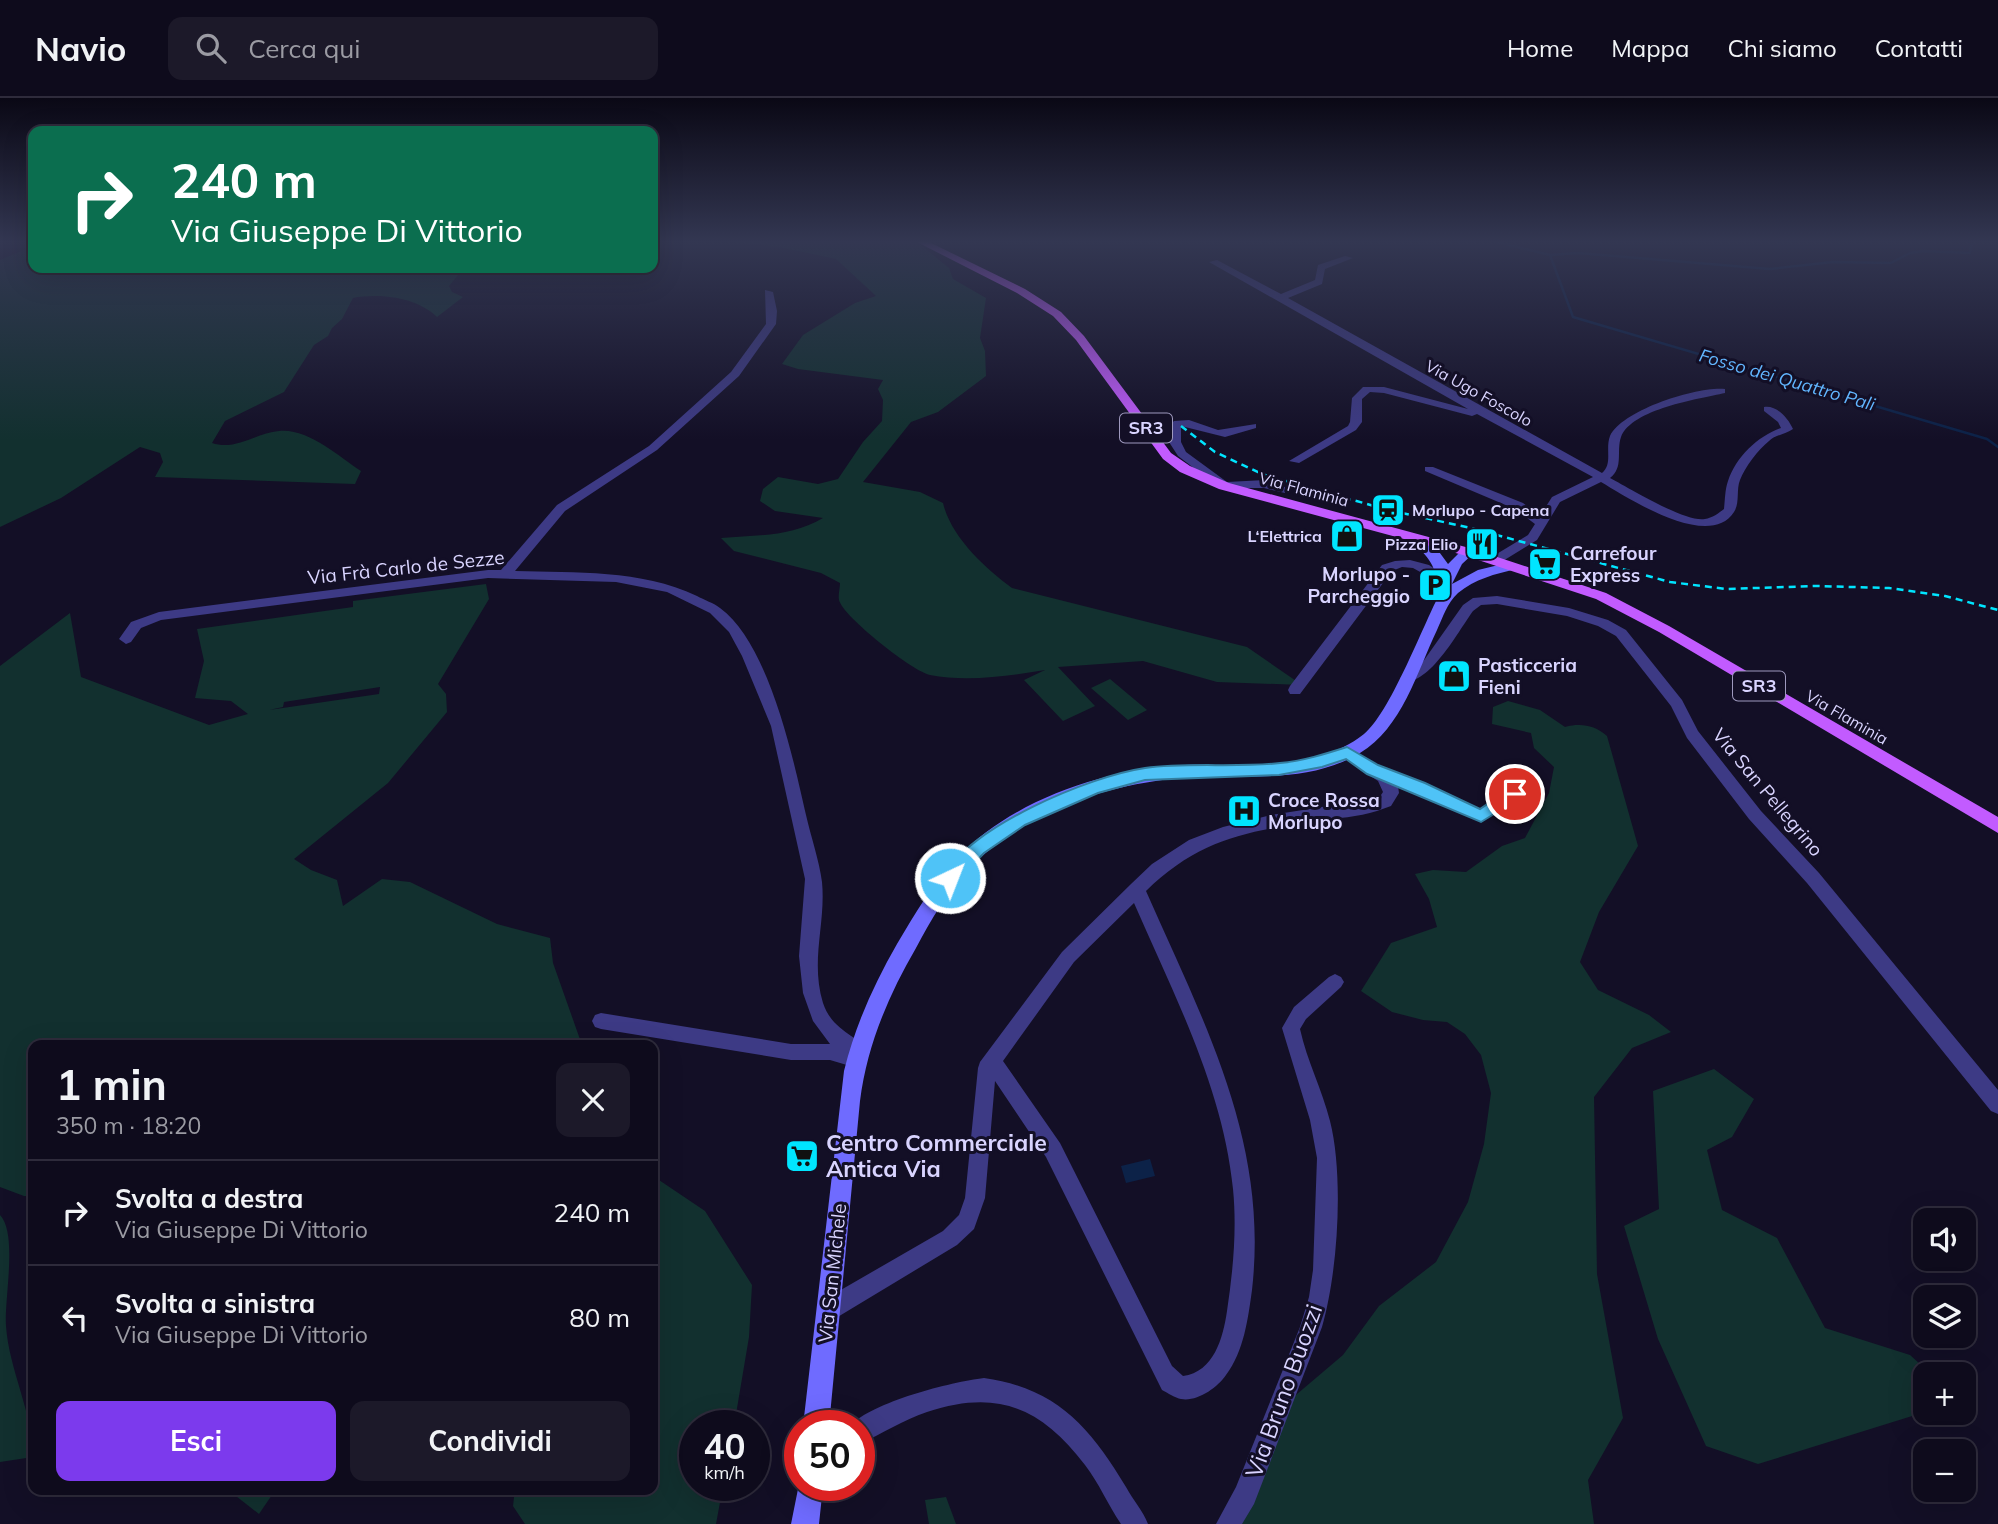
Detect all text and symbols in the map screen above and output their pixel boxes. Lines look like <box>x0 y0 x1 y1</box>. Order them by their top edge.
search box <box>168 17 658 80</box>
text: Navio <box>35 28 126 69</box>
icon: search <box>192 29 230 67</box>
text: Cerca qui <box>248 32 361 65</box>
text: Home <box>1507 33 1573 63</box>
text: Mappa <box>1611 33 1689 63</box>
text: Chi siamo <box>1727 33 1837 63</box>
text: Contatti <box>1875 33 1963 63</box>
text: 240 m <box>171 149 317 210</box>
icon: right <box>56 154 147 245</box>
text: Via Giuseppe Di Vittorio <box>171 210 523 250</box>
water label: Fosso dei Quattro Pali <box>1697 343 1878 416</box>
street label: Via Ugo Foscolo <box>1422 355 1536 431</box>
road number: SR3 <box>1120 414 1172 442</box>
street label: Via Flaminia <box>1257 467 1351 511</box>
station icon: Morlupo - Capena <box>1369 491 1407 529</box>
place label: Morlupo - Capena <box>1412 500 1549 520</box>
shop icon: L‘Elettrica <box>1328 517 1366 555</box>
restaurant icon: Pizza Elio <box>1463 525 1501 563</box>
place label: L‘Elettrica <box>1248 526 1322 546</box>
place label: Pizza Elio <box>1385 534 1458 554</box>
place label: Carrefour Express <box>1570 541 1657 587</box>
street label: Via Frà Carlo de Sezze <box>306 545 506 589</box>
supermarket icon: Carrefour Express <box>1526 545 1564 583</box>
place label: Morlupo - Parcheggio <box>1307 562 1410 608</box>
parking icon: Morlupo - Parcheggio <box>1416 566 1454 604</box>
place label: Pasticceria Fieni <box>1478 653 1577 699</box>
shop icon: Pasticceria Fieni <box>1435 657 1473 695</box>
road number: SR3 <box>1733 672 1785 700</box>
street label: Via Flaminia <box>1802 685 1892 749</box>
street label: Via San Pellegrino <box>1707 723 1829 861</box>
pin <box>1485 764 1545 824</box>
icon: arrive <box>1496 775 1534 813</box>
place label: Croce Rossa Morlupo <box>1268 788 1380 834</box>
hospital icon: Croce Rossa Morlupo <box>1225 792 1263 830</box>
position arrow <box>913 841 987 915</box>
text: 1 min <box>56 1058 167 1111</box>
button: close <box>556 1063 630 1137</box>
text: 350 m · 18:20 <box>56 1111 201 1140</box>
place label: Centro Commerciale Antica Via <box>826 1128 1047 1183</box>
supermarket icon: Centro Commerciale Antica Via <box>783 1137 821 1175</box>
text: Svolta a destra <box>115 1182 303 1215</box>
icon: right <box>56 1194 94 1232</box>
text: 240 m <box>554 1196 630 1229</box>
street label: Via San Michele <box>813 1202 851 1344</box>
map controls <box>1913 1208 1976 1502</box>
button: sound <box>1913 1208 1976 1271</box>
text: Via Giuseppe Di Vittorio <box>115 1215 368 1244</box>
button: layers <box>1913 1285 1976 1348</box>
text: Svolta a sinistra <box>115 1287 315 1320</box>
icon: left <box>56 1299 94 1337</box>
street label: Via Bruno Buozzi <box>1239 1300 1328 1482</box>
text: 80 m <box>569 1301 630 1334</box>
text: Via Giuseppe Di Vittorio <box>115 1320 368 1349</box>
button: + <box>1913 1362 1976 1425</box>
button: Esci <box>56 1401 336 1481</box>
button: Condividi <box>350 1401 630 1481</box>
speed limit sign: 50 <box>784 1410 875 1501</box>
text: 40 <box>703 1424 746 1468</box>
button: − <box>1913 1439 1976 1502</box>
text: km/h <box>704 1461 745 1484</box>

